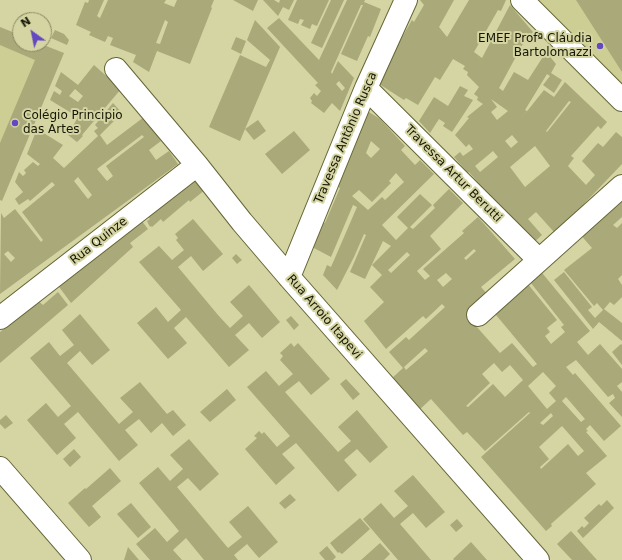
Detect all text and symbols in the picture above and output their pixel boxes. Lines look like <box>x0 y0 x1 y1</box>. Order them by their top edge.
north arrow <box>12 12 52 52</box>
text: N <box>18 14 33 30</box>
place label: EMEF Profª Cláudia Bartolomazzi <box>478 32 592 60</box>
marker: EMEF Profª Cláudia Bartolomazzi <box>595 41 605 51</box>
street label: Travessa Antônio Rusca <box>312 70 380 206</box>
place label: Colégio Principio das Artes <box>23 109 123 137</box>
marker: Colégio Principio das Artes <box>10 118 20 128</box>
street label: Travessa Artur Berutti <box>402 123 504 225</box>
street label: Rua Quinze <box>68 214 130 268</box>
street label: Rua Arroio Itapevi <box>283 272 365 362</box>

